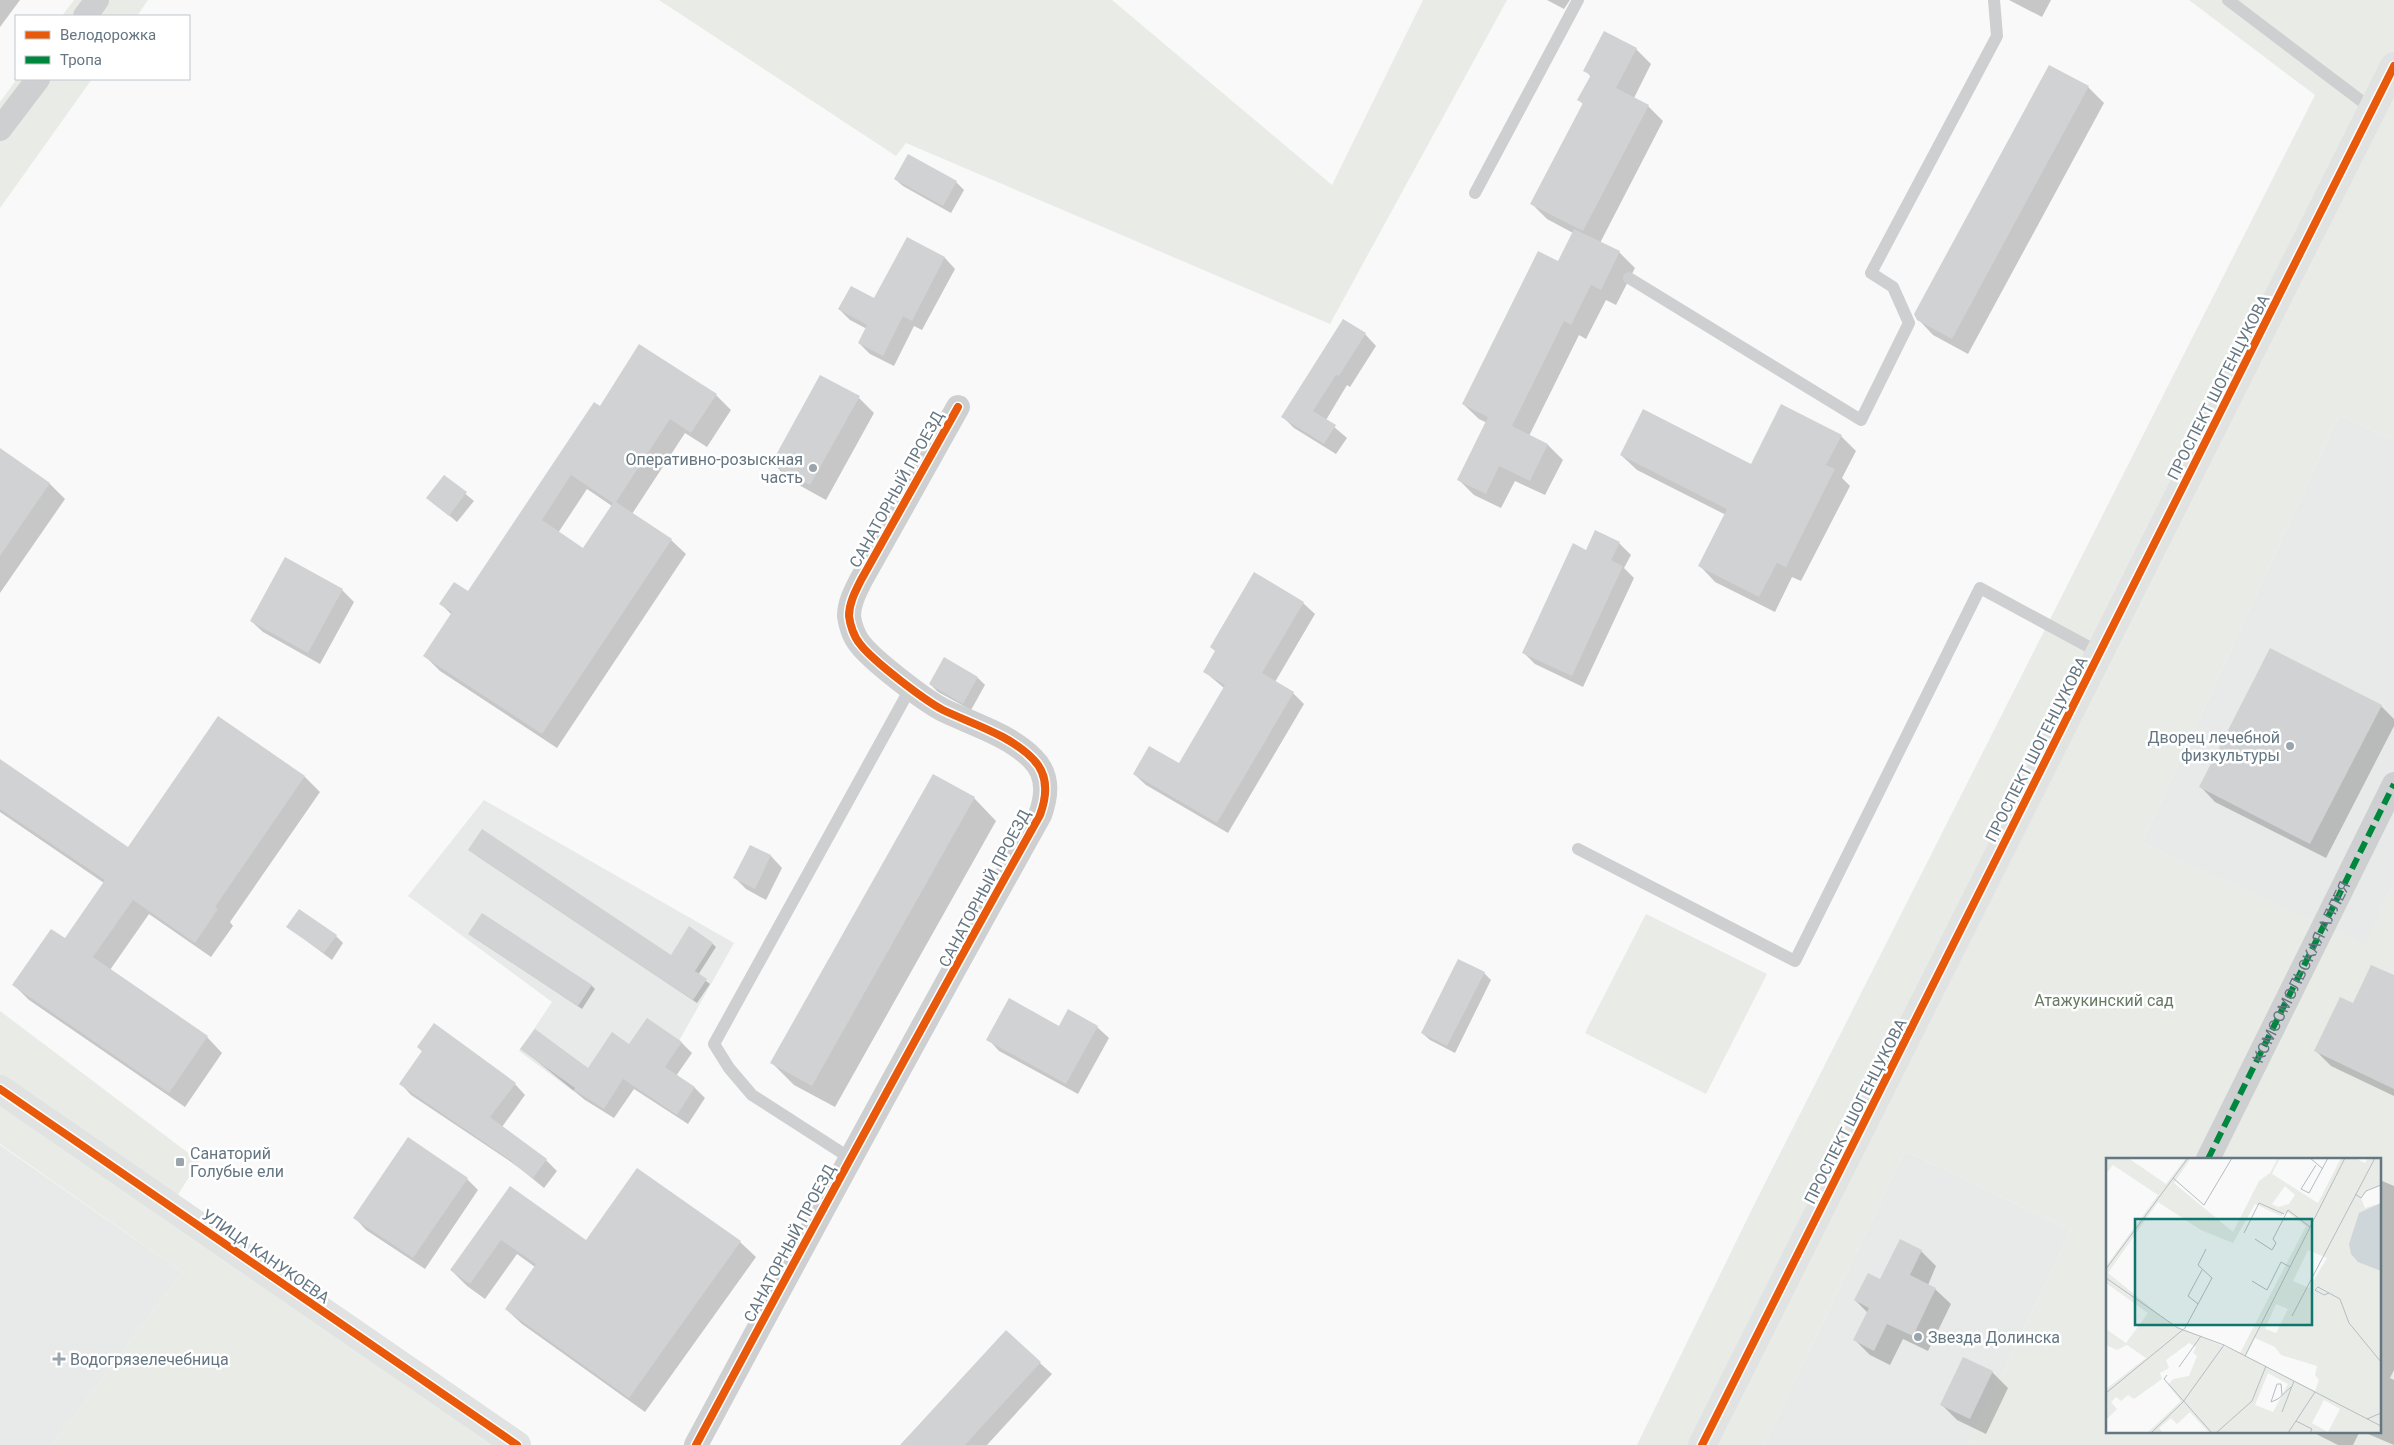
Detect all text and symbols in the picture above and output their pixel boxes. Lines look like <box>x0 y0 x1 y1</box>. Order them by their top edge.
legend <box>15 15 190 80</box>
text: Велодорожка <box>60 26 156 44</box>
text: Тропа <box>60 51 102 69</box>
street label: ПРОСПЕКТ ШОГЕНЦУКОВА <box>2163 291 2274 483</box>
street label: САНАТОРНЫЙ ПРОЕЗД <box>845 408 947 571</box>
place label: Оперативно-розыскная часть <box>625 450 803 487</box>
marker: Оперативно-розыскная часть <box>807 462 819 474</box>
street label: ПРОСПЕКТ ШОГЕНЦУКОВА <box>1981 653 2092 845</box>
place label: Дворец лечебной физкультуры <box>2148 728 2280 765</box>
marker: Дворец лечебной физкультуры <box>2284 740 2296 752</box>
street label: САНАТОРНЫЙ ПРОЕЗД <box>935 806 1034 970</box>
street label: КОМСОМОЛЬСКАЯ АЛЛЕЯ <box>2248 878 2354 1066</box>
park label: Атажукинский сад <box>2034 991 2174 1010</box>
street label: ПРОСПЕКТ ШОГЕНЦУКОВА <box>1800 1015 1911 1207</box>
place label: Санаторий Голубые ели <box>190 1144 284 1181</box>
marker: Санаторий Голубые ели <box>174 1156 186 1168</box>
inset map <box>2106 1158 2382 1432</box>
street label: САНАТОРНЫЙ ПРОЕЗД <box>740 1161 839 1325</box>
street label: УЛИЦА КАНУКОЕВА <box>198 1205 334 1308</box>
place label: Звезда Долинска <box>1928 1328 2060 1347</box>
marker: Звезда Долинска <box>1912 1331 1924 1343</box>
place label: Водогрязелечебница <box>70 1350 229 1369</box>
marker: Водогрязелечебница <box>52 1352 66 1366</box>

